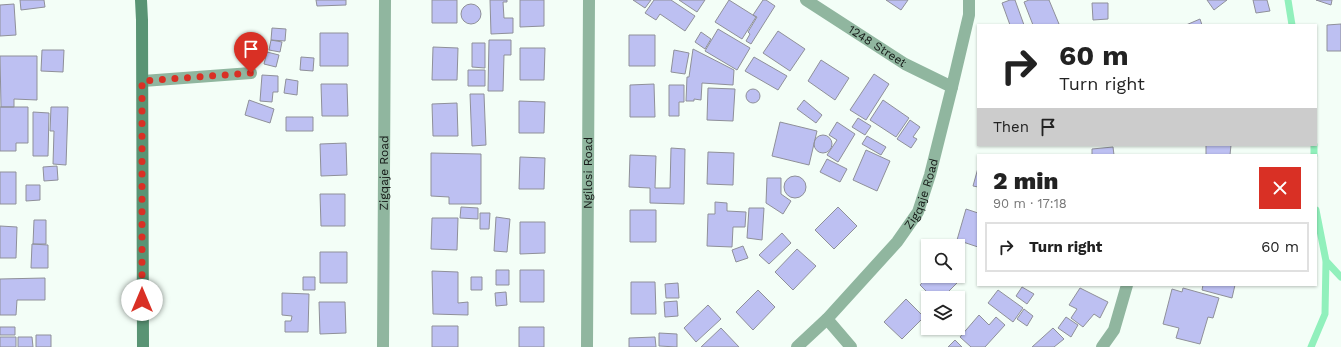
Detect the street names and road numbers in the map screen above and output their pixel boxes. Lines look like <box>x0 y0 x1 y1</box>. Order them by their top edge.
street label: 1248 Street <box>846 22 909 70</box>
street label: Zigqaje Road <box>377 135 391 211</box>
street label: Ngilosi Road <box>581 137 595 209</box>
street label: Zigqaje Road <box>901 157 941 232</box>

